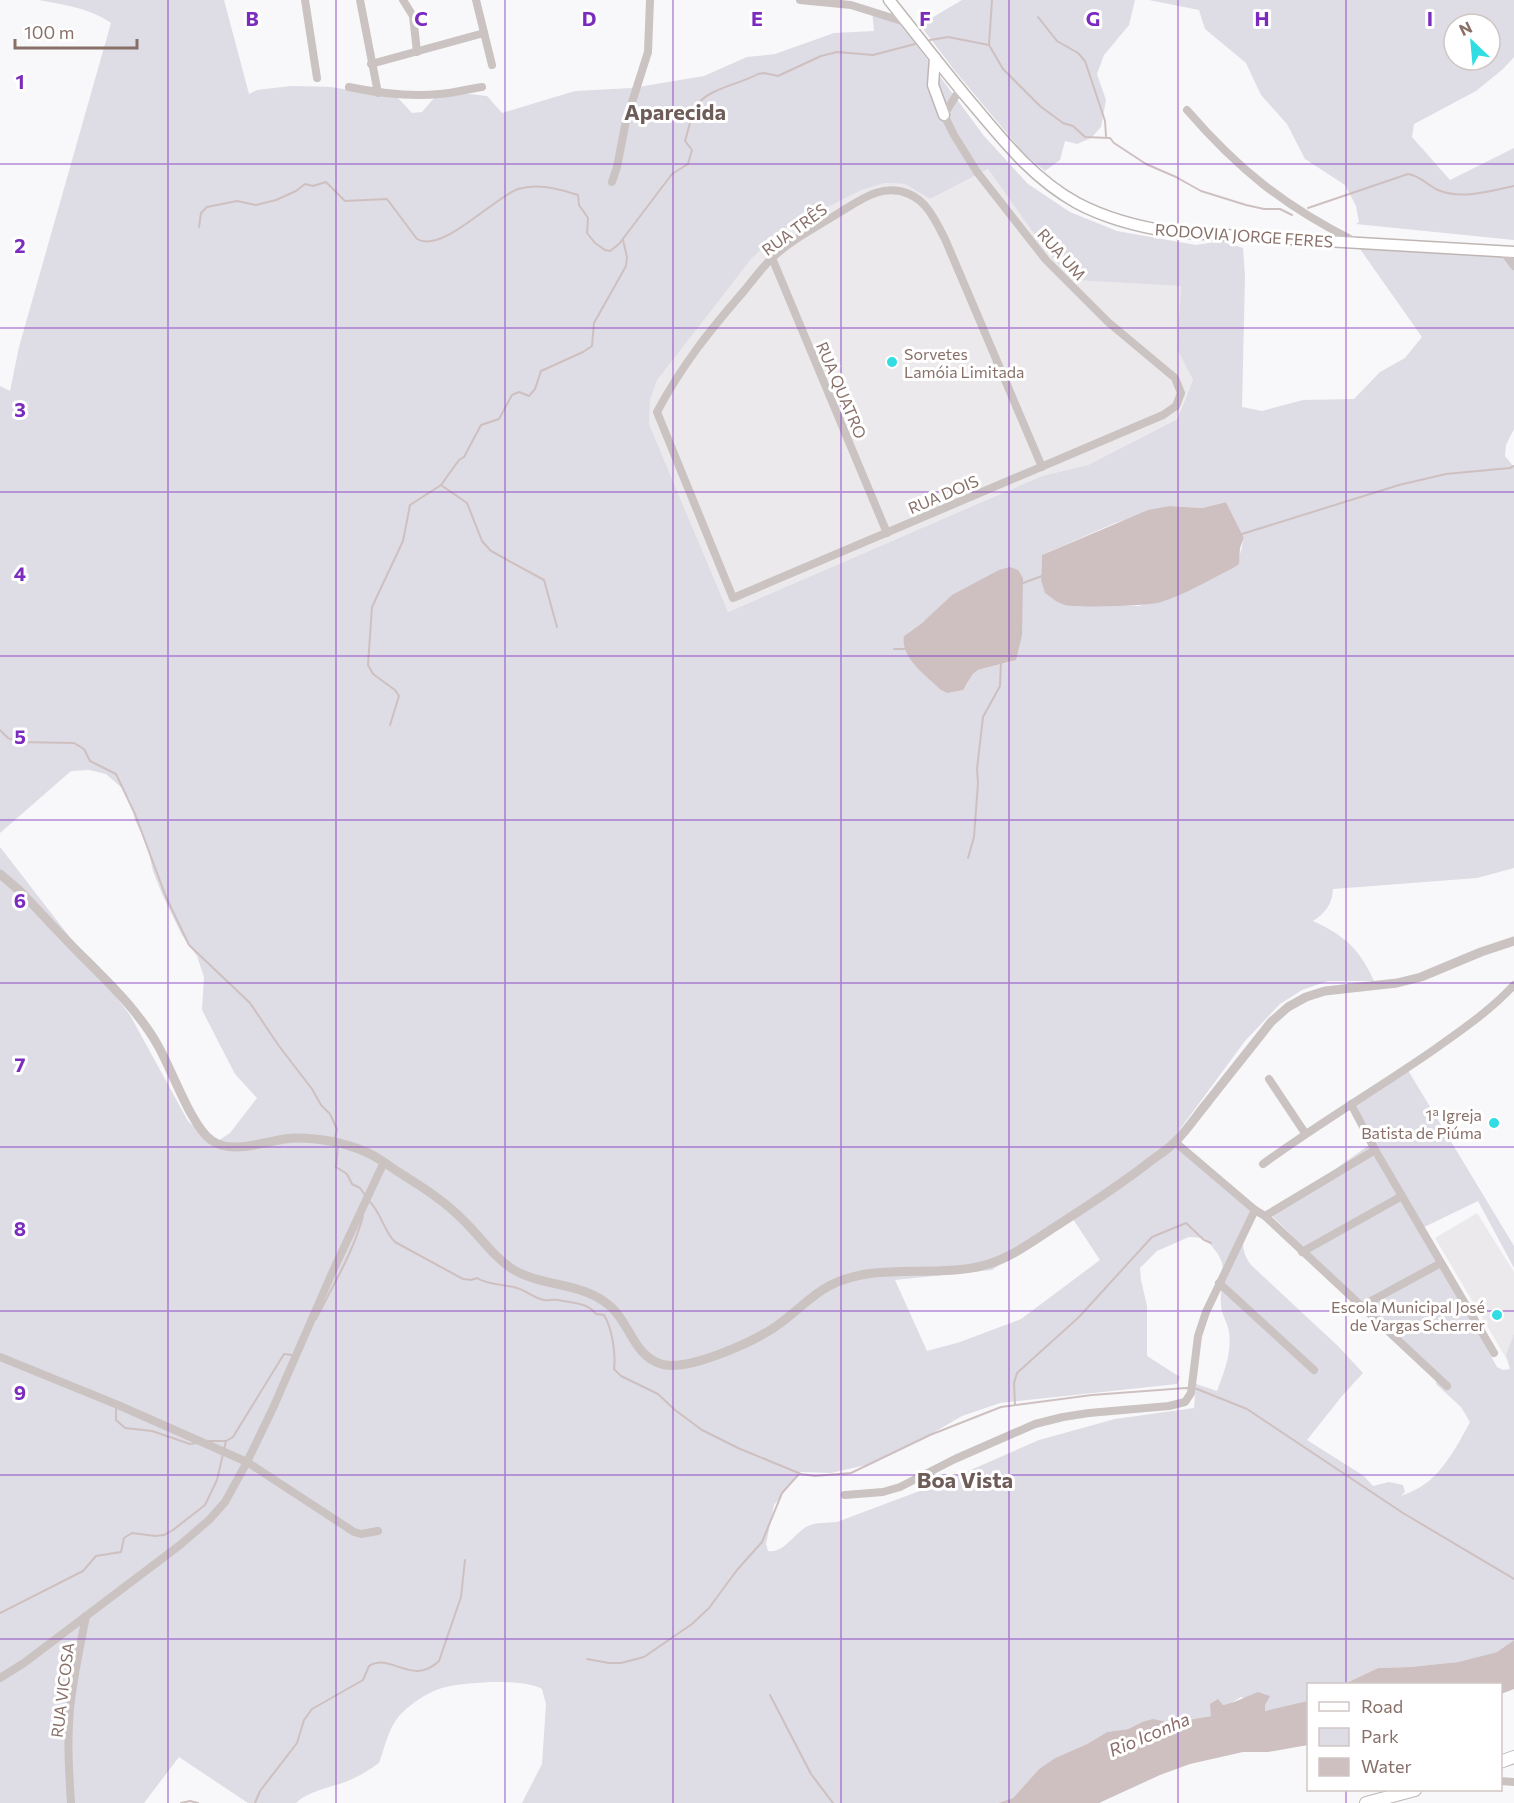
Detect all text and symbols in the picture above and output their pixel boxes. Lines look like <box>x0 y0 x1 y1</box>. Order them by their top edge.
text: B <box>245 6 259 30</box>
text: C <box>414 6 428 30</box>
text: D <box>582 6 596 30</box>
text: E <box>751 6 763 30</box>
text: F <box>919 6 931 30</box>
text: G <box>1086 6 1100 30</box>
text: H <box>1255 6 1270 30</box>
text: I <box>1427 6 1433 30</box>
scale bar <box>15 12 136 50</box>
north arrow <box>1442 12 1502 72</box>
text: N <box>1456 17 1475 39</box>
text: 100 m <box>24 21 74 43</box>
text: 1 <box>15 69 25 93</box>
district label: Aparecida <box>624 98 726 125</box>
street label: RUA TRÊS <box>758 199 830 259</box>
street label: RODOVIA JORGE FERES <box>1154 219 1334 251</box>
street label: RUA UM <box>1034 224 1090 284</box>
text: 2 <box>14 233 26 257</box>
street label: RUA QUATRO <box>813 339 871 441</box>
place label: Sorvetes Lamóia Limitada <box>904 344 1024 381</box>
marker: Sorvetes Lamóia Limitada <box>885 355 899 369</box>
text: 3 <box>14 397 26 421</box>
street label: RUA DOIS <box>905 471 981 517</box>
text: 4 <box>14 561 26 585</box>
text: 5 <box>14 724 26 748</box>
text: 6 <box>14 888 26 912</box>
text: 7 <box>15 1052 26 1076</box>
place label: 1ª Igreja Batista de Piúma <box>1361 1105 1482 1142</box>
marker: 1ª Igreja Batista de Piúma <box>1487 1116 1501 1130</box>
text: 8 <box>14 1216 26 1240</box>
place label: Escola Municipal José de Vargas Scherrer <box>1331 1297 1486 1334</box>
marker: Escola Municipal José de Vargas Scherrer <box>1490 1308 1504 1322</box>
text: 9 <box>14 1380 26 1404</box>
district label: Boa Vista <box>917 1466 1013 1493</box>
street label: RUA VICOSA <box>47 1641 77 1739</box>
legend <box>1307 1683 1502 1791</box>
text: Road <box>1361 1695 1403 1717</box>
water label: Rio Iconha <box>1105 1707 1193 1761</box>
text: Park <box>1361 1725 1399 1747</box>
text: Water <box>1361 1755 1412 1777</box>

